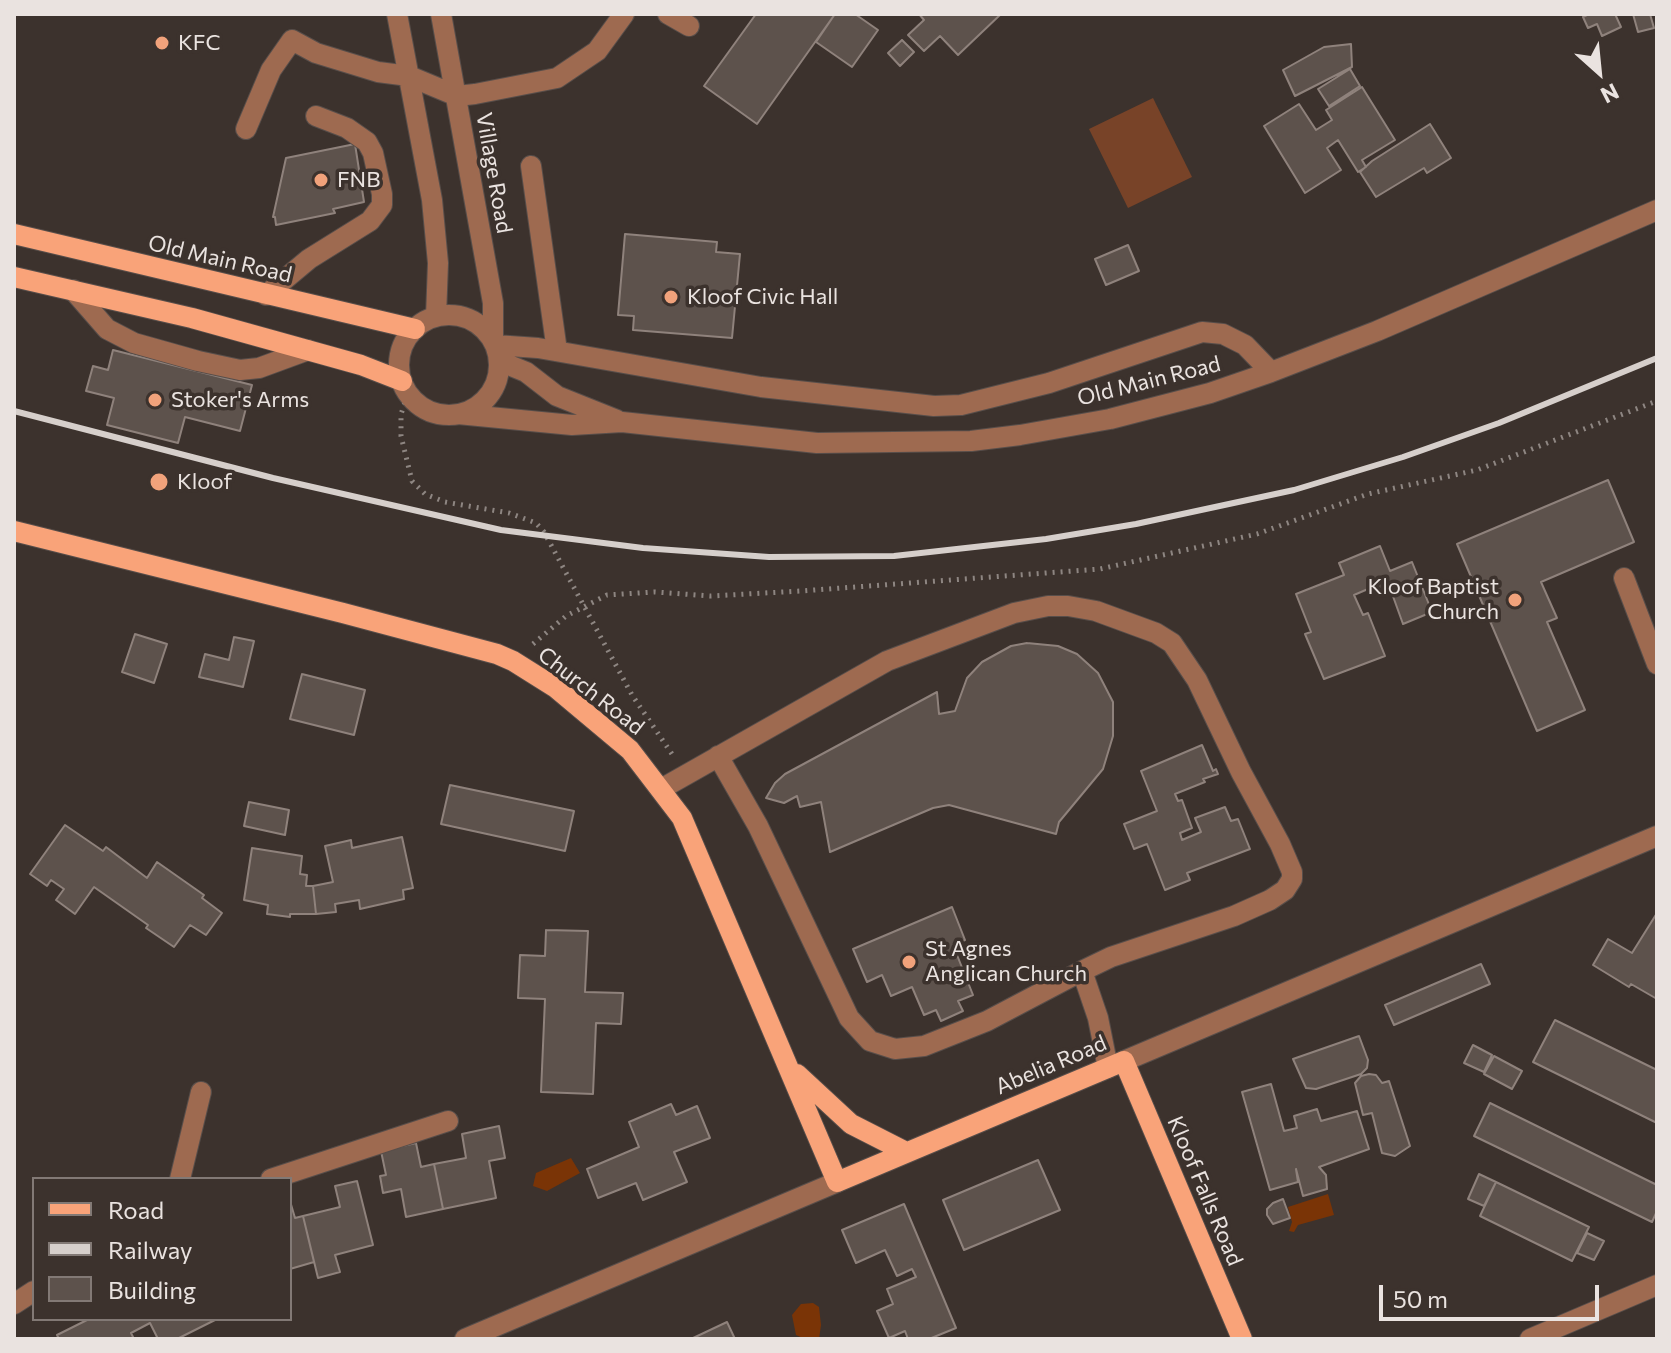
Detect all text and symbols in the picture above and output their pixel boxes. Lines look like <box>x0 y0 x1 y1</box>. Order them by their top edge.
place label: KFC <box>178 30 220 56</box>
north arrow <box>1559 32 1639 112</box>
marker: KFC <box>153 34 171 52</box>
text: N <box>1597 78 1624 110</box>
street label: Village Road <box>470 110 518 236</box>
place label: FNB <box>337 167 380 193</box>
marker: FNB <box>312 171 330 189</box>
street label: Old Main Road <box>146 230 294 288</box>
place label: Kloof Civic Hall <box>687 284 838 310</box>
marker: Kloof Civic Hall <box>662 288 680 306</box>
street label: Old Main Road <box>1075 350 1223 412</box>
place label: Stoker's Arms <box>171 387 309 413</box>
marker: Stoker's Arms <box>146 391 164 409</box>
place label: Kloof <box>177 469 232 495</box>
marker: Kloof <box>148 471 170 493</box>
place label: Kloof Baptist Church <box>1367 574 1499 626</box>
marker: Kloof Baptist Church <box>1506 591 1524 609</box>
street label: Church Road <box>533 641 649 741</box>
place label: St Agnes Anglican Church <box>925 936 1087 988</box>
marker: St Agnes Anglican Church <box>900 953 918 971</box>
street label: Abelia Road <box>991 1030 1111 1100</box>
street label: Kloof Falls Road <box>1162 1112 1248 1270</box>
legend <box>32 1177 292 1321</box>
text: Road <box>108 1195 164 1224</box>
text: Railway <box>108 1235 193 1264</box>
scale bar <box>1383 1269 1603 1319</box>
text: Building <box>108 1275 196 1304</box>
text: 50 m <box>1393 1284 1448 1313</box>

